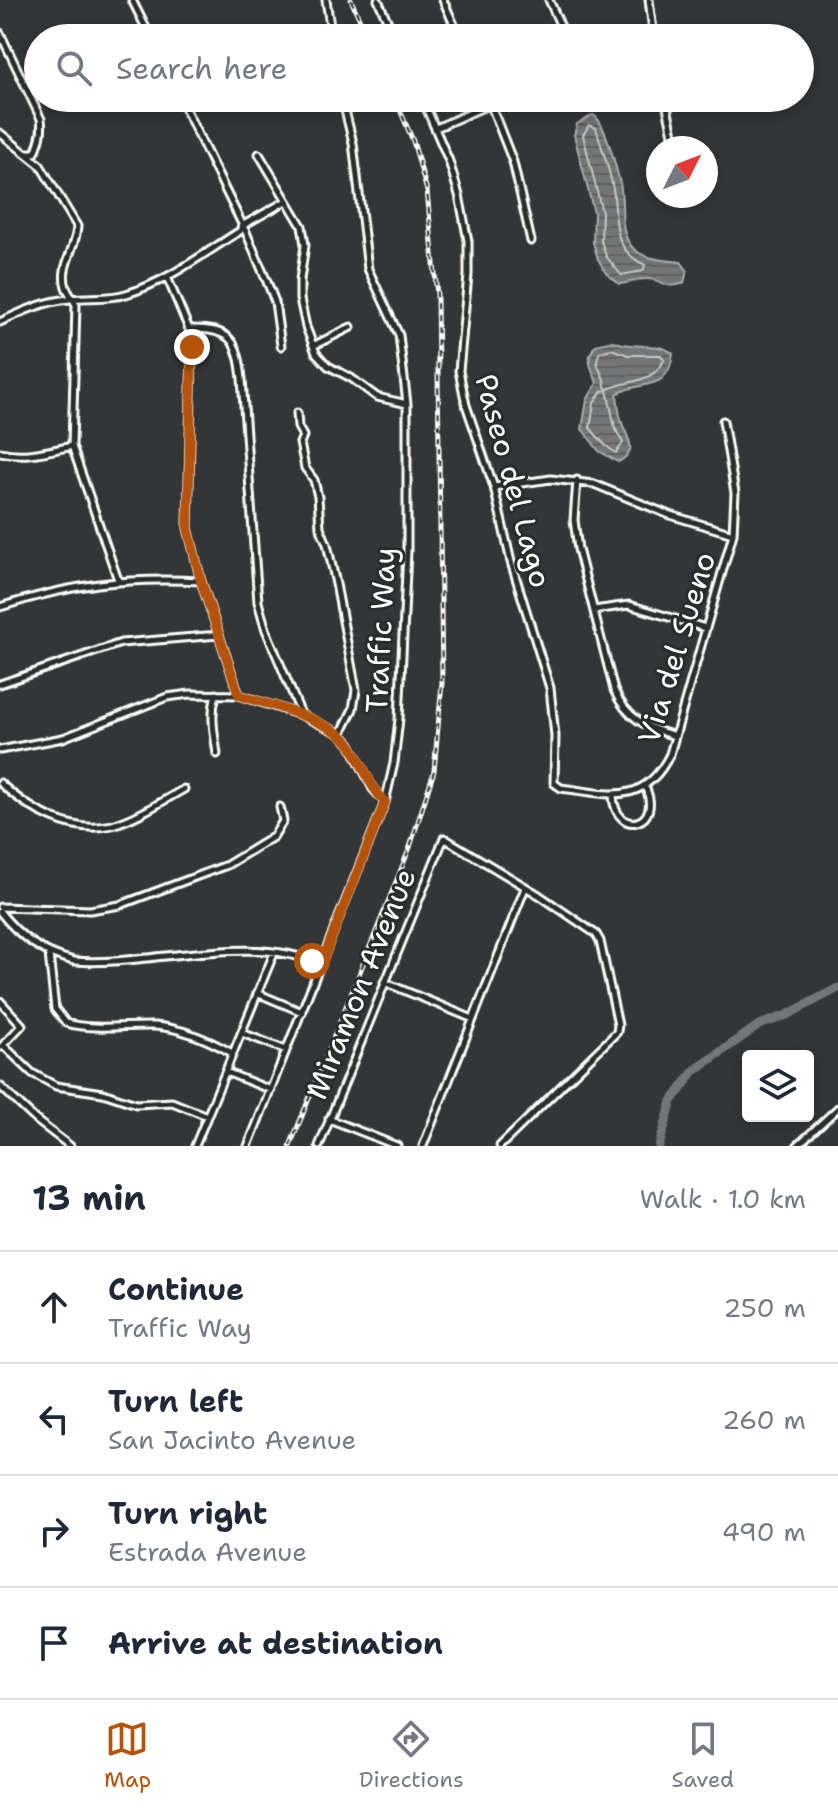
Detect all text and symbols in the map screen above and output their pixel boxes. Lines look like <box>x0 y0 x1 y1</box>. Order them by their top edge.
search box <box>24 24 814 112</box>
icon: search <box>52 46 96 90</box>
text: Search here <box>116 48 287 89</box>
north arrow <box>646 136 718 208</box>
route end <box>174 329 210 365</box>
street label: Paseo del Lago <box>465 370 562 592</box>
street label: Traffic Way <box>356 546 405 714</box>
street label: Via del Sueno <box>628 547 725 749</box>
street label: Miramon Avenue <box>296 862 426 1105</box>
route start <box>294 943 330 979</box>
map controls <box>742 1050 814 1122</box>
button: layers <box>742 1050 814 1122</box>
text: 13 min <box>32 1175 146 1221</box>
text: Walk · 1.0 km <box>640 1181 806 1216</box>
text: Continue <box>108 1269 244 1310</box>
icon: ahead <box>32 1285 76 1329</box>
text: 250 m <box>723 1290 806 1325</box>
text: Traffic Way <box>108 1310 252 1345</box>
text: Turn left <box>108 1381 243 1422</box>
icon: left <box>32 1397 76 1441</box>
text: 260 m <box>722 1402 806 1437</box>
text: San Jacinto Avenue <box>108 1422 356 1457</box>
text: Turn right <box>108 1493 267 1534</box>
icon: right <box>32 1509 76 1553</box>
text: 490 m <box>722 1514 806 1549</box>
text: Estrada Avenue <box>108 1534 307 1569</box>
icon: arrive <box>32 1621 76 1665</box>
text: Arrive at destination <box>108 1623 443 1664</box>
tab: Map <box>104 1717 151 1794</box>
tab: Directions <box>359 1717 464 1794</box>
tab: Saved <box>672 1717 734 1794</box>

